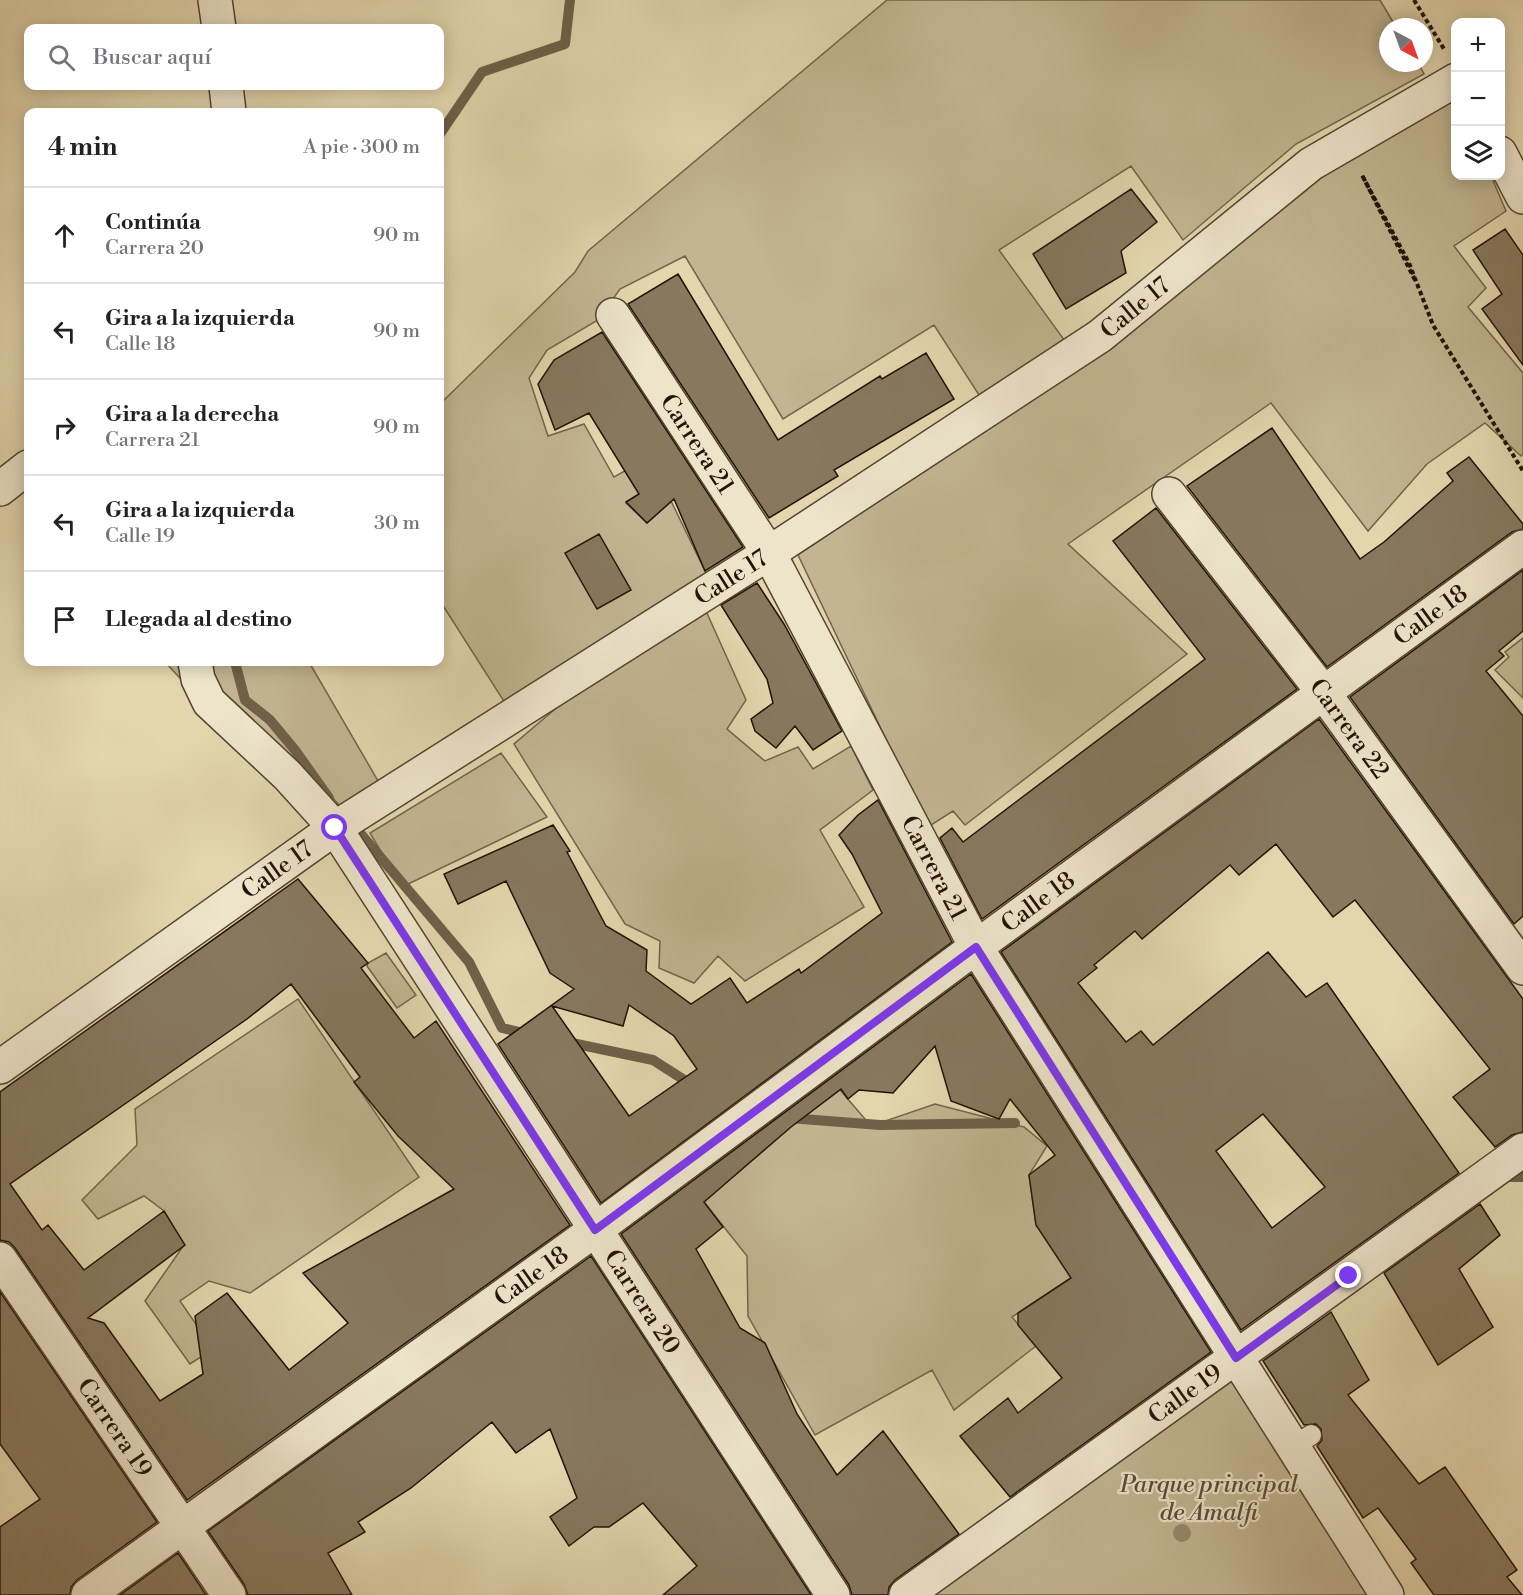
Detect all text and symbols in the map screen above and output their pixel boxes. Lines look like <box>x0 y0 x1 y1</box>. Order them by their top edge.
north arrow <box>1379 18 1433 72</box>
map controls <box>1451 18 1505 180</box>
button: + <box>1451 18 1505 72</box>
search box <box>24 24 444 90</box>
icon: search <box>45 41 78 74</box>
text: Buscar aquí <box>93 44 211 71</box>
button: − <box>1451 72 1505 126</box>
button: layers <box>1451 126 1505 180</box>
text: 4 min <box>48 131 118 163</box>
text: A pie · 300 m <box>303 135 420 160</box>
text: Continúa <box>105 209 201 236</box>
icon: ahead <box>48 219 81 252</box>
text: 90 m <box>373 223 420 248</box>
text: Carrera 20 <box>105 236 204 261</box>
street label: Calle 17 <box>1094 271 1176 346</box>
text: Gira a la izquierda <box>105 305 295 332</box>
icon: left <box>48 315 81 348</box>
text: 90 m <box>373 319 420 344</box>
text: Calle 18 <box>105 332 175 357</box>
street label: Carrera 21 <box>653 389 741 501</box>
text: Gira a la derecha <box>105 401 279 428</box>
icon: right <box>48 411 81 444</box>
text: 90 m <box>373 415 420 440</box>
text: Carrera 21 <box>105 428 200 453</box>
text: Gira a la izquierda <box>105 497 295 524</box>
icon: left <box>48 507 81 540</box>
text: 30 m <box>374 511 420 536</box>
text: Calle 19 <box>105 524 175 549</box>
street label: Calle 17 <box>689 544 774 612</box>
street label: Calle 18 <box>1388 579 1474 653</box>
icon: arrive <box>48 603 81 636</box>
text: Llegada al destino <box>105 606 292 633</box>
street label: Carrera 22 <box>1302 673 1395 785</box>
street label: Carrera 21 <box>894 811 973 926</box>
route start <box>321 814 347 840</box>
street label: Calle 17 <box>236 835 319 906</box>
street label: Calle 18 <box>996 865 1081 940</box>
street label: Calle 18 <box>489 1240 575 1314</box>
street label: Carrera 20 <box>597 1244 687 1360</box>
route end <box>1335 1262 1361 1288</box>
street label: Calle 19 <box>1143 1358 1228 1431</box>
street label: Carrera 19 <box>70 1373 158 1483</box>
park label: Parque principal de Amalfi <box>1119 1470 1298 1528</box>

